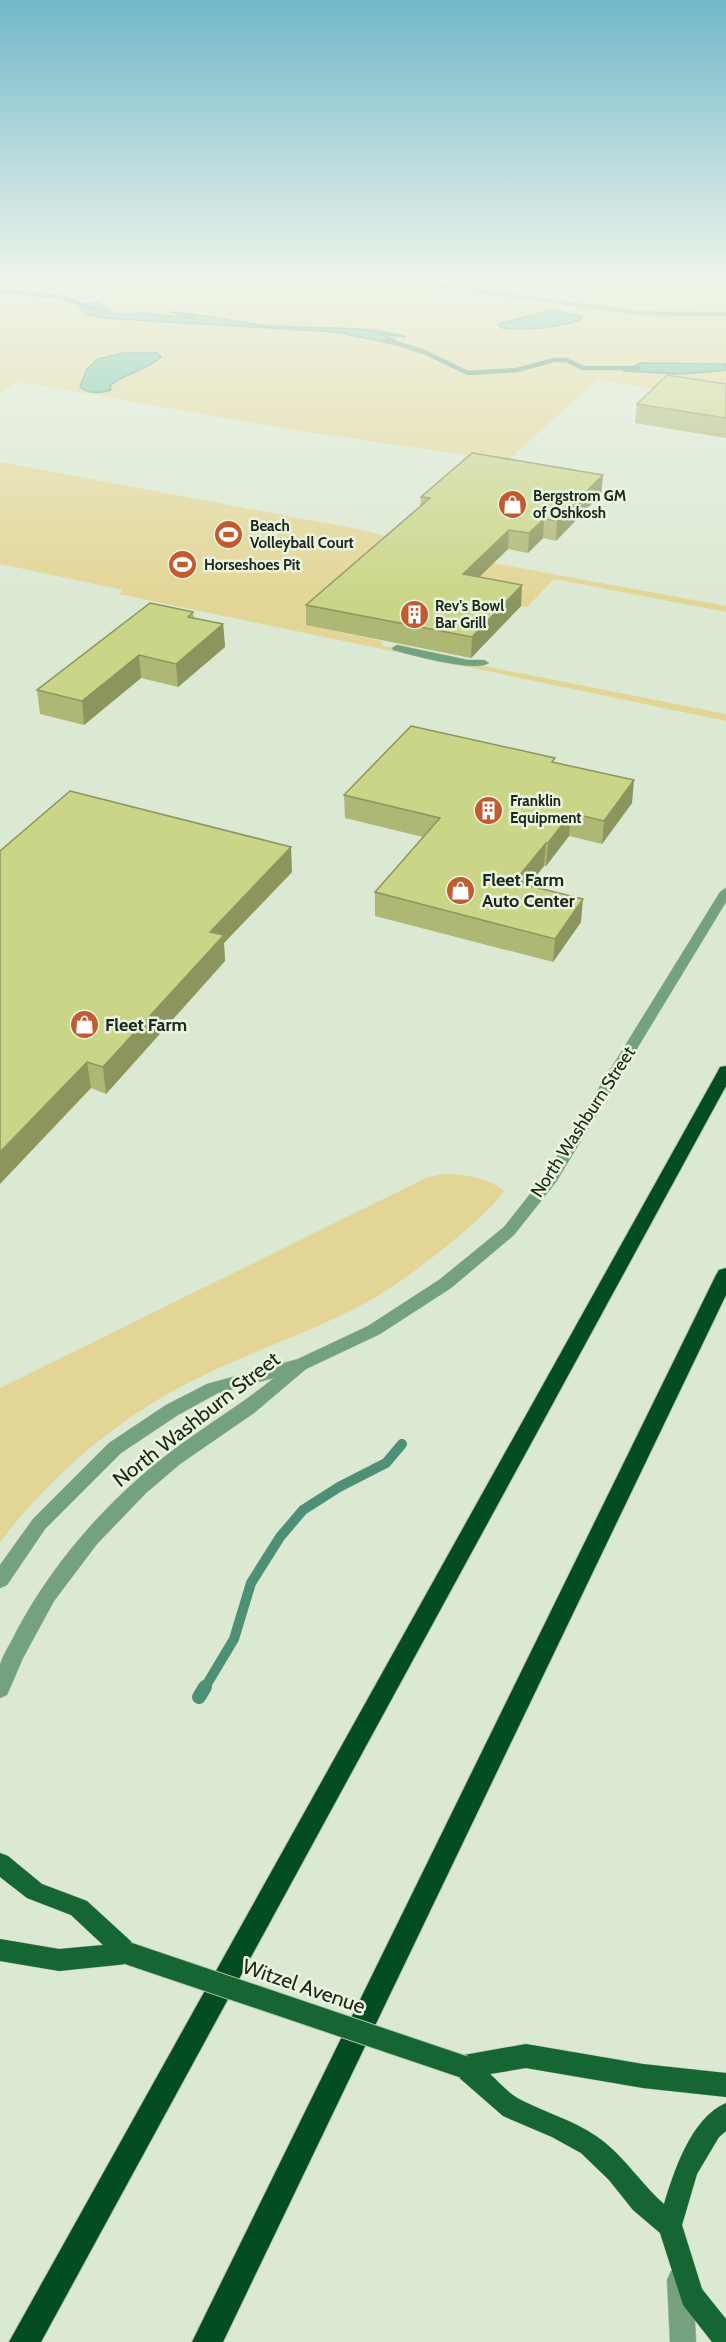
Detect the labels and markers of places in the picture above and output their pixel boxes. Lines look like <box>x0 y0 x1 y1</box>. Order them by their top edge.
place label: Bergstrom GM of Oshkosh <box>533 487 626 522</box>
shop icon: Bergstrom GM of Oshkosh <box>496 489 528 521</box>
place label: Beach Volleyball Court <box>250 517 354 552</box>
sports icon: Beach Volleyball Court <box>213 519 245 551</box>
sports icon: Horseshoes Pit <box>167 549 199 581</box>
place label: Horseshoes Pit <box>204 556 301 574</box>
place label: Rev's Bowl Bar Grill <box>435 597 504 632</box>
building icon: Rev's Bowl Bar Grill <box>398 599 430 631</box>
place label: Franklin Equipment <box>510 792 582 827</box>
building icon: Franklin Equipment <box>473 794 505 826</box>
place label: Fleet Farm Auto Center <box>482 869 575 912</box>
shop icon: Fleet Farm Auto Center <box>445 874 477 906</box>
shop icon: Fleet Farm <box>68 1009 100 1041</box>
place label: Fleet Farm <box>105 1014 187 1036</box>

